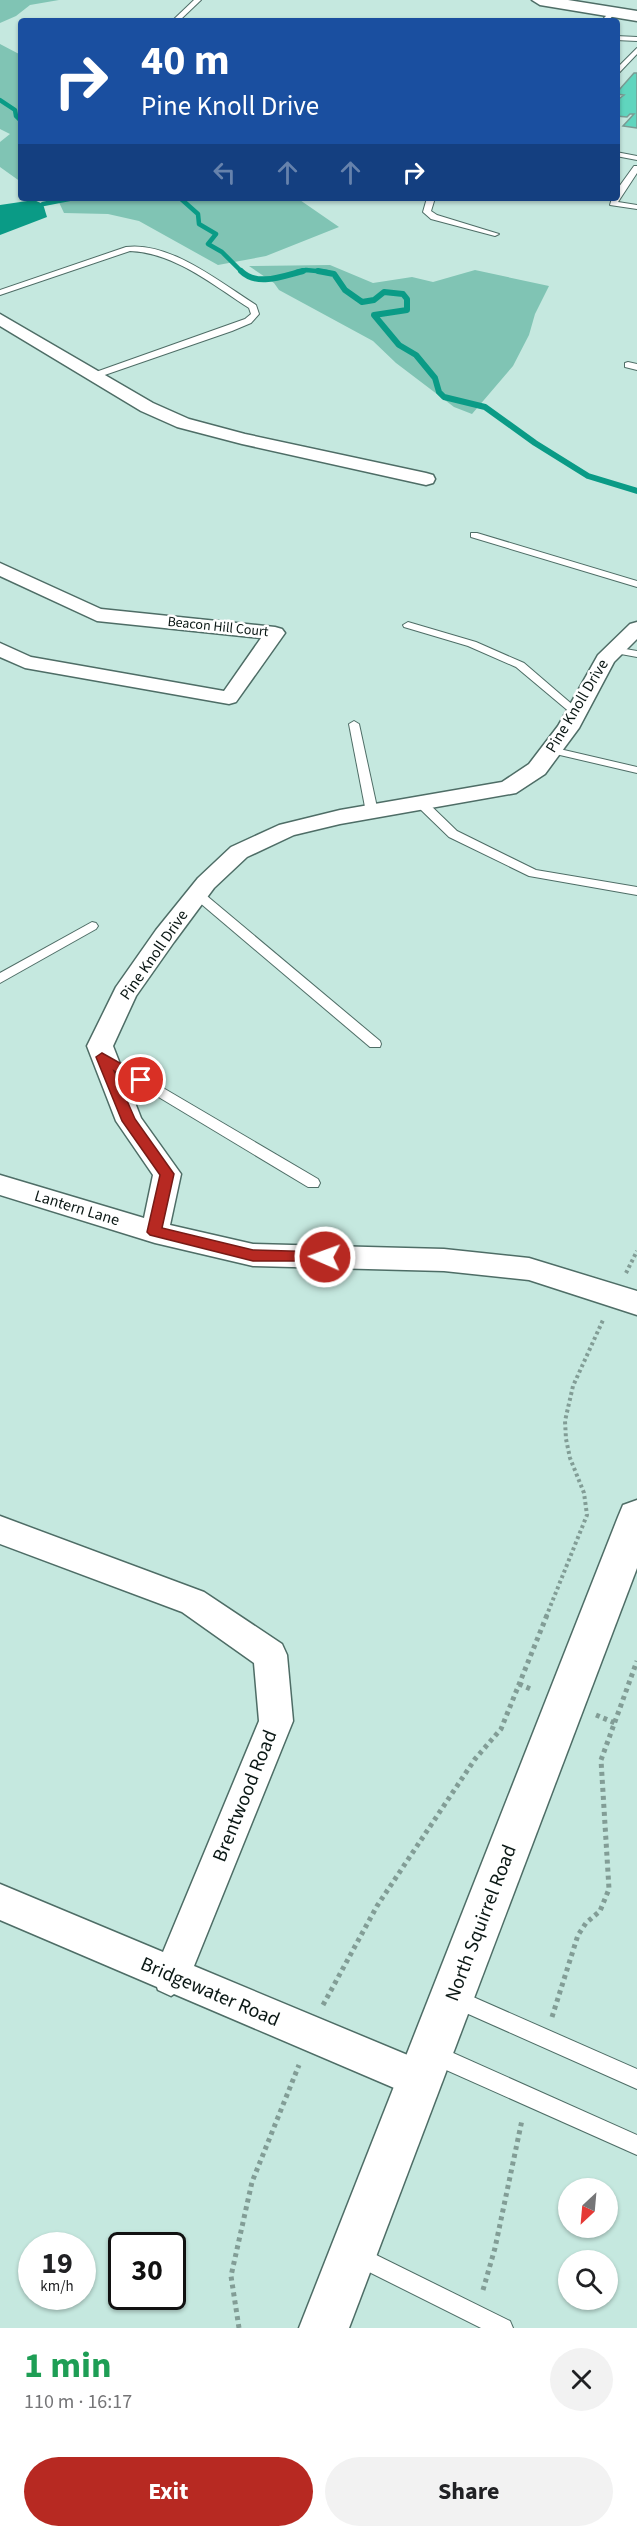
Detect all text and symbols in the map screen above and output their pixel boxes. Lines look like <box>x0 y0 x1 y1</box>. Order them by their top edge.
text: 40 m <box>141 31 230 91</box>
icon: right <box>42 42 120 120</box>
text: Pine Knoll Drive <box>141 87 319 126</box>
icon: left <box>208 156 241 189</box>
icon: ahead <box>271 156 304 189</box>
icon: ahead <box>334 156 367 189</box>
icon: right <box>397 156 430 189</box>
street label: Beacon Hill Court <box>166 612 270 642</box>
street label: Pine Knoll Drive <box>540 655 614 757</box>
street label: Pine Knoll Drive <box>115 905 193 1005</box>
pin <box>115 1054 166 1105</box>
icon: arrive <box>124 1063 157 1096</box>
street label: Lantern Lane <box>32 1185 122 1231</box>
position arrow <box>293 1225 357 1289</box>
street label: Brentwood Road <box>206 1726 284 1866</box>
street label: North Squirrel Road <box>438 1841 524 2005</box>
street label: Bridgewater Road <box>136 1950 284 2034</box>
north arrow <box>558 2178 618 2238</box>
map controls <box>558 2178 618 2310</box>
speed limit sign: 30 <box>108 2232 186 2310</box>
text: 19 <box>41 2242 73 2285</box>
button: search <box>558 2250 618 2310</box>
text: km/h <box>40 2276 74 2297</box>
text: 1 min <box>24 2340 112 2391</box>
button: close <box>550 2348 613 2411</box>
text: 110 m · 16:17 <box>24 2388 132 2416</box>
button: Exit <box>24 2457 313 2526</box>
button: Share <box>325 2457 613 2526</box>

